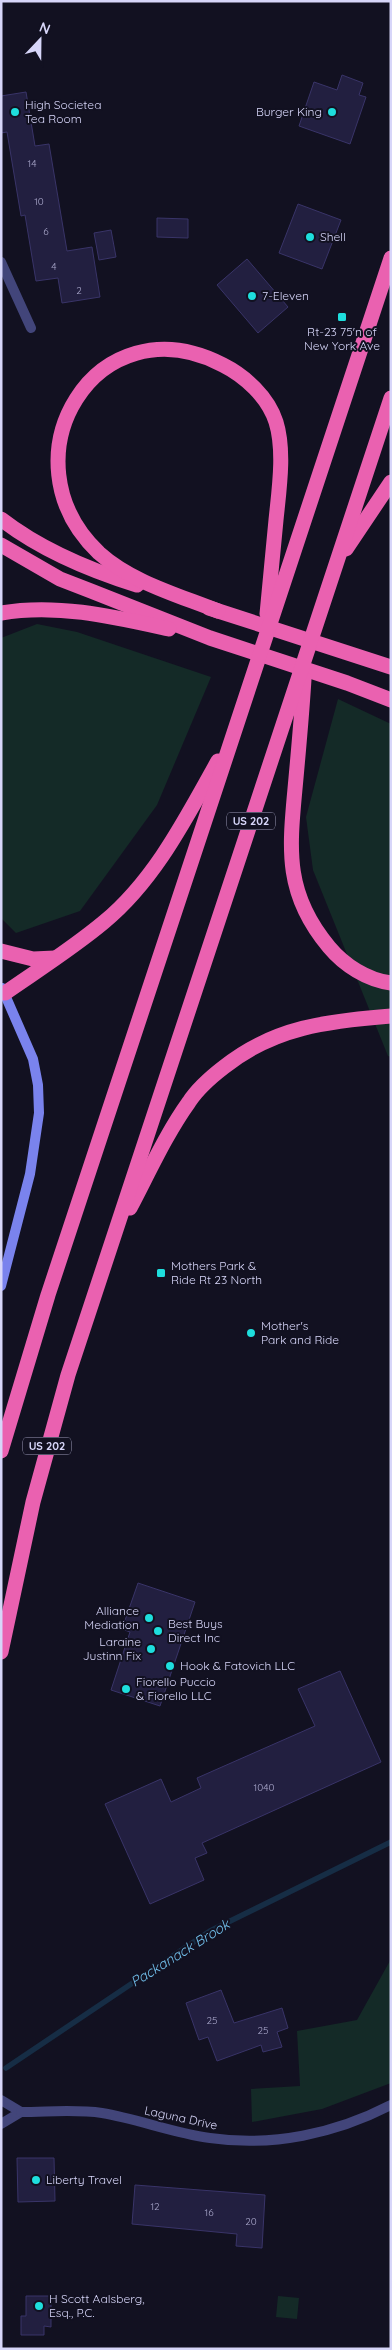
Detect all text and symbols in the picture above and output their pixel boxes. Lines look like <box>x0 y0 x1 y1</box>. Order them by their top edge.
north arrow <box>15 15 65 65</box>
text: N <box>37 18 53 38</box>
place label: High Societea Tea Room <box>25 97 101 126</box>
place label: Burger King <box>256 104 322 119</box>
marker: High Societea Tea Room <box>9 106 21 118</box>
marker: Burger King <box>326 106 338 118</box>
house number: 14 <box>28 157 36 170</box>
house number: 10 <box>34 195 44 208</box>
house number: 6 <box>43 225 49 238</box>
place label: Shell <box>320 229 346 244</box>
marker: Shell <box>304 231 316 243</box>
house number: 4 <box>51 260 57 273</box>
house number: 2 <box>76 284 82 297</box>
place label: 7-Eleven <box>262 288 309 303</box>
marker: 7-Eleven <box>246 290 258 302</box>
marker: Rt-23 75'n of New York Ave <box>336 311 348 323</box>
place label: Rt-23 75'n of New York Ave <box>304 324 380 353</box>
road number: US 202 <box>227 812 275 829</box>
place label: Mothers Park & Ride Rt 23 North <box>171 1258 262 1287</box>
marker: Mothers Park & Ride Rt 23 North <box>155 1267 167 1279</box>
place label: Mother's Park and Ride <box>261 1318 339 1347</box>
marker: Mother's Park and Ride <box>245 1327 257 1339</box>
road number: US 202 <box>23 1438 71 1454</box>
place label: Alliance Mediation <box>84 1603 139 1632</box>
marker: Alliance Mediation <box>143 1612 155 1624</box>
place label: Best Buys Direct Inc <box>168 1616 223 1645</box>
marker: Best Buys Direct Inc <box>152 1625 164 1637</box>
place label: Laraine Justinn Fix <box>83 1634 141 1663</box>
marker: Laraine Justinn Fix <box>145 1643 157 1655</box>
place label: Hook & Fatovich LLC <box>180 1658 295 1673</box>
marker: Hook & Fatovich LLC <box>164 1660 176 1672</box>
place label: Fiorello Puccio & Fiorello LLC <box>136 1674 216 1703</box>
marker: Fiorello Puccio & Fiorello LLC <box>120 1683 132 1695</box>
house number: 1040 <box>254 1781 274 1794</box>
water label: Packanack Brook <box>127 1914 234 1991</box>
house number: 25 <box>207 2014 218 2027</box>
house number: 25 <box>258 2024 269 2037</box>
street label: Laguna Drive <box>143 2102 219 2133</box>
place label: Liberty Travel <box>46 2172 122 2187</box>
marker: Liberty Travel <box>30 2174 42 2186</box>
house number: 12 <box>150 2200 160 2213</box>
house number: 16 <box>204 2206 214 2219</box>
house number: 20 <box>245 2215 257 2228</box>
place label: H Scott Aalsberg, Esq., P.C. <box>49 2291 144 2320</box>
marker: H Scott Aalsberg, Esq., P.C. <box>33 2300 45 2312</box>

